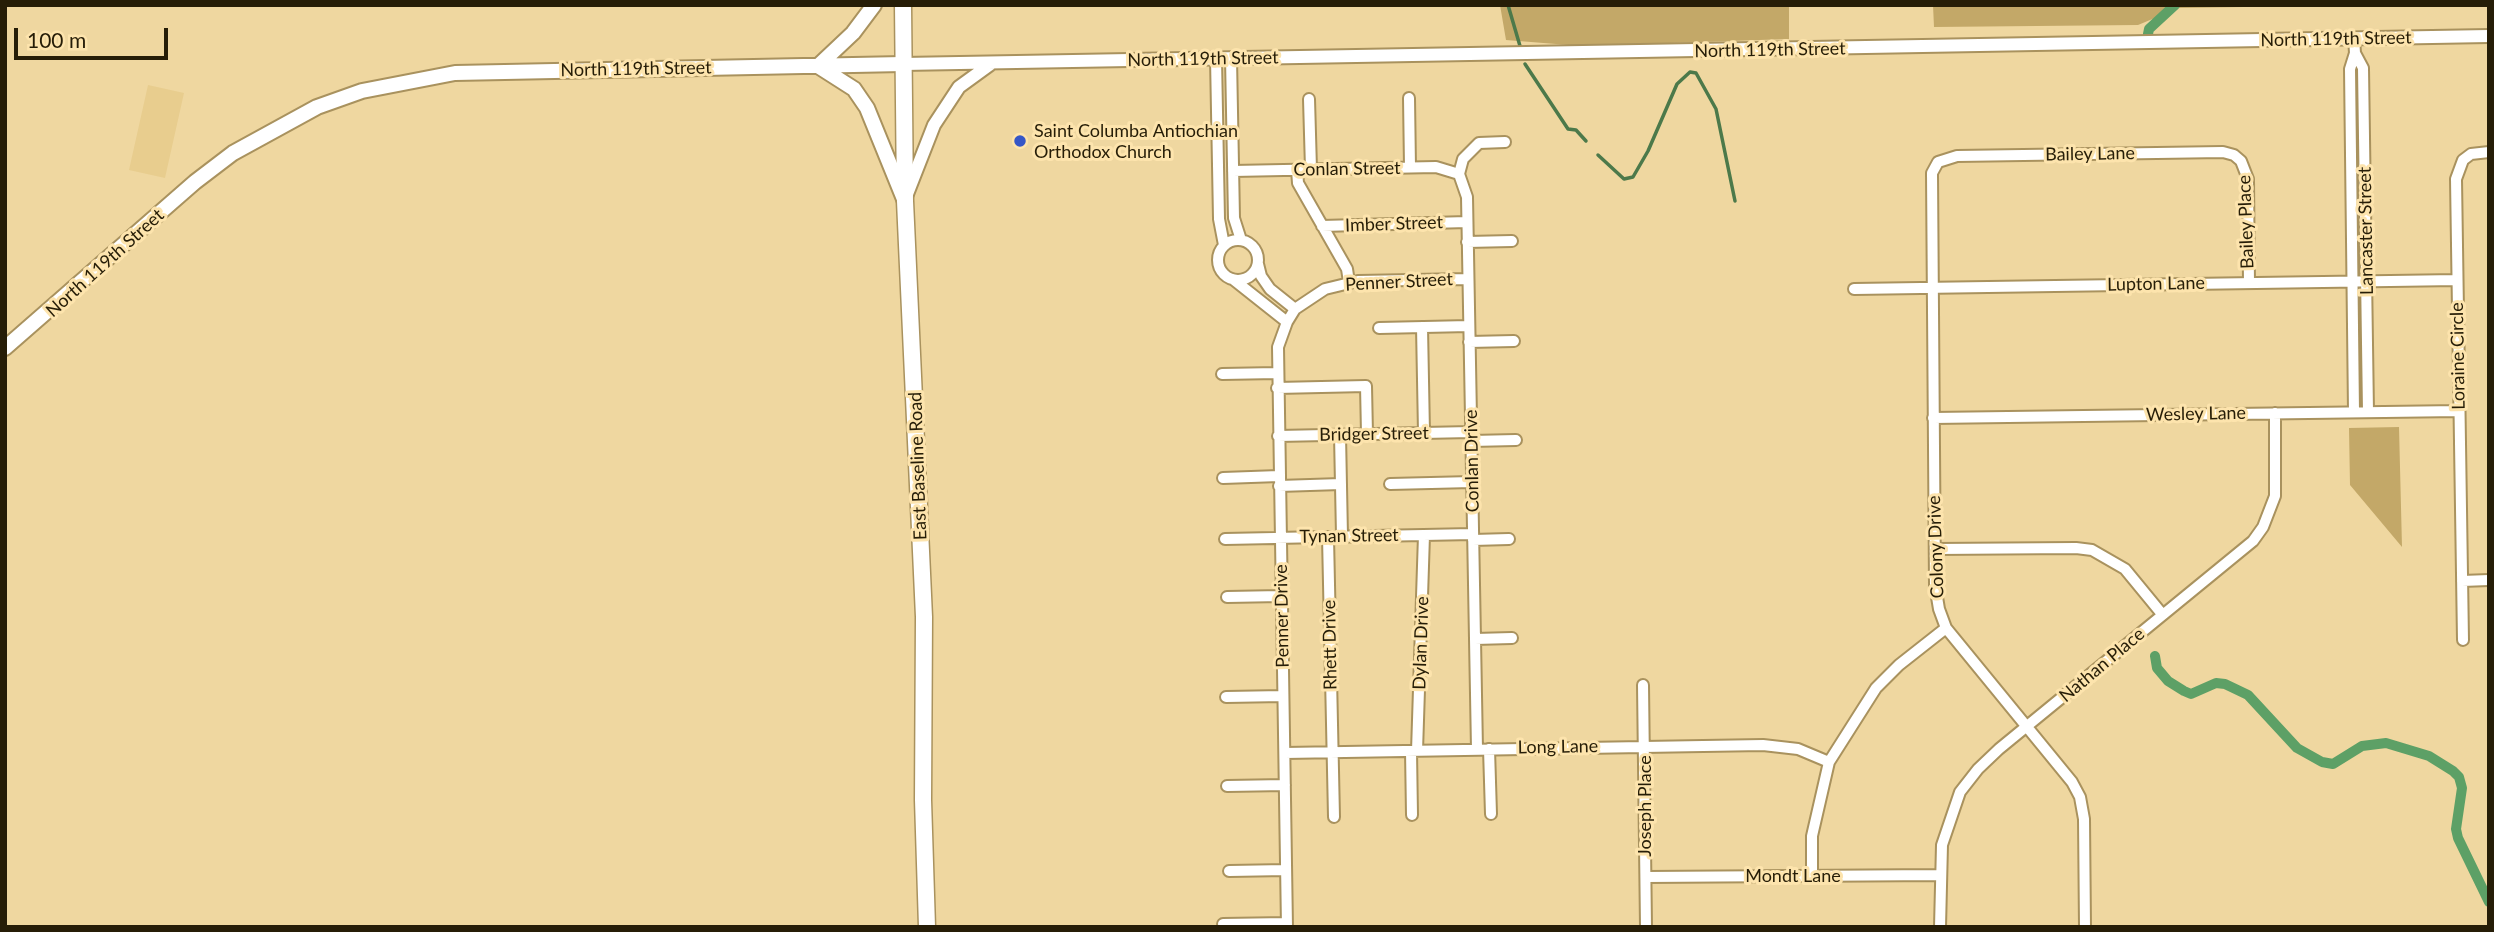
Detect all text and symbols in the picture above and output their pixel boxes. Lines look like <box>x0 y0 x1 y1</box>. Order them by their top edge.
scale bar <box>18 14 172 58</box>
text: 100 m <box>27 27 86 52</box>
street label: North 119th Street <box>2260 27 2412 51</box>
street label: North 119th Street <box>1694 38 1846 62</box>
street label: North 119th Street <box>1127 47 1279 71</box>
street label: North 119th Street <box>560 57 712 81</box>
place label: Saint Columba Antiochian Orthodox Church <box>1034 120 1238 162</box>
marker: Saint Columba Antiochian Orthodox Church <box>1012 133 1028 149</box>
street label: Bailey Lane <box>2045 142 2135 166</box>
street label: Conlan Street <box>1293 157 1401 181</box>
street label: Lancaster Street <box>2354 167 2378 295</box>
street label: Bailey Place <box>2234 175 2258 269</box>
street label: North 119th Street <box>42 204 168 322</box>
street label: Imber Street <box>1345 211 1443 237</box>
street label: Penner Street <box>1345 268 1453 296</box>
street label: Lupton Lane <box>2107 272 2205 296</box>
street label: Loraine Circle <box>2446 302 2470 410</box>
street label: East Baseline Road <box>905 391 931 541</box>
street label: Wesley Lane <box>2146 402 2246 426</box>
street label: Conlan Drive <box>1460 409 1484 513</box>
street label: Bridger Street <box>1319 422 1429 446</box>
street label: Colony Drive <box>1923 495 1949 599</box>
street label: Tynan Street <box>1299 524 1399 548</box>
street label: Penner Drive <box>1270 564 1294 668</box>
street label: Dylan Drive <box>1409 596 1433 690</box>
street label: Rhett Drive <box>1318 600 1342 690</box>
street label: Nathan Place <box>2055 623 2149 707</box>
street label: Long Lane <box>1518 735 1598 759</box>
street label: Joseph Place <box>1634 755 1656 857</box>
street label: Mondt Lane <box>1745 865 1841 887</box>

